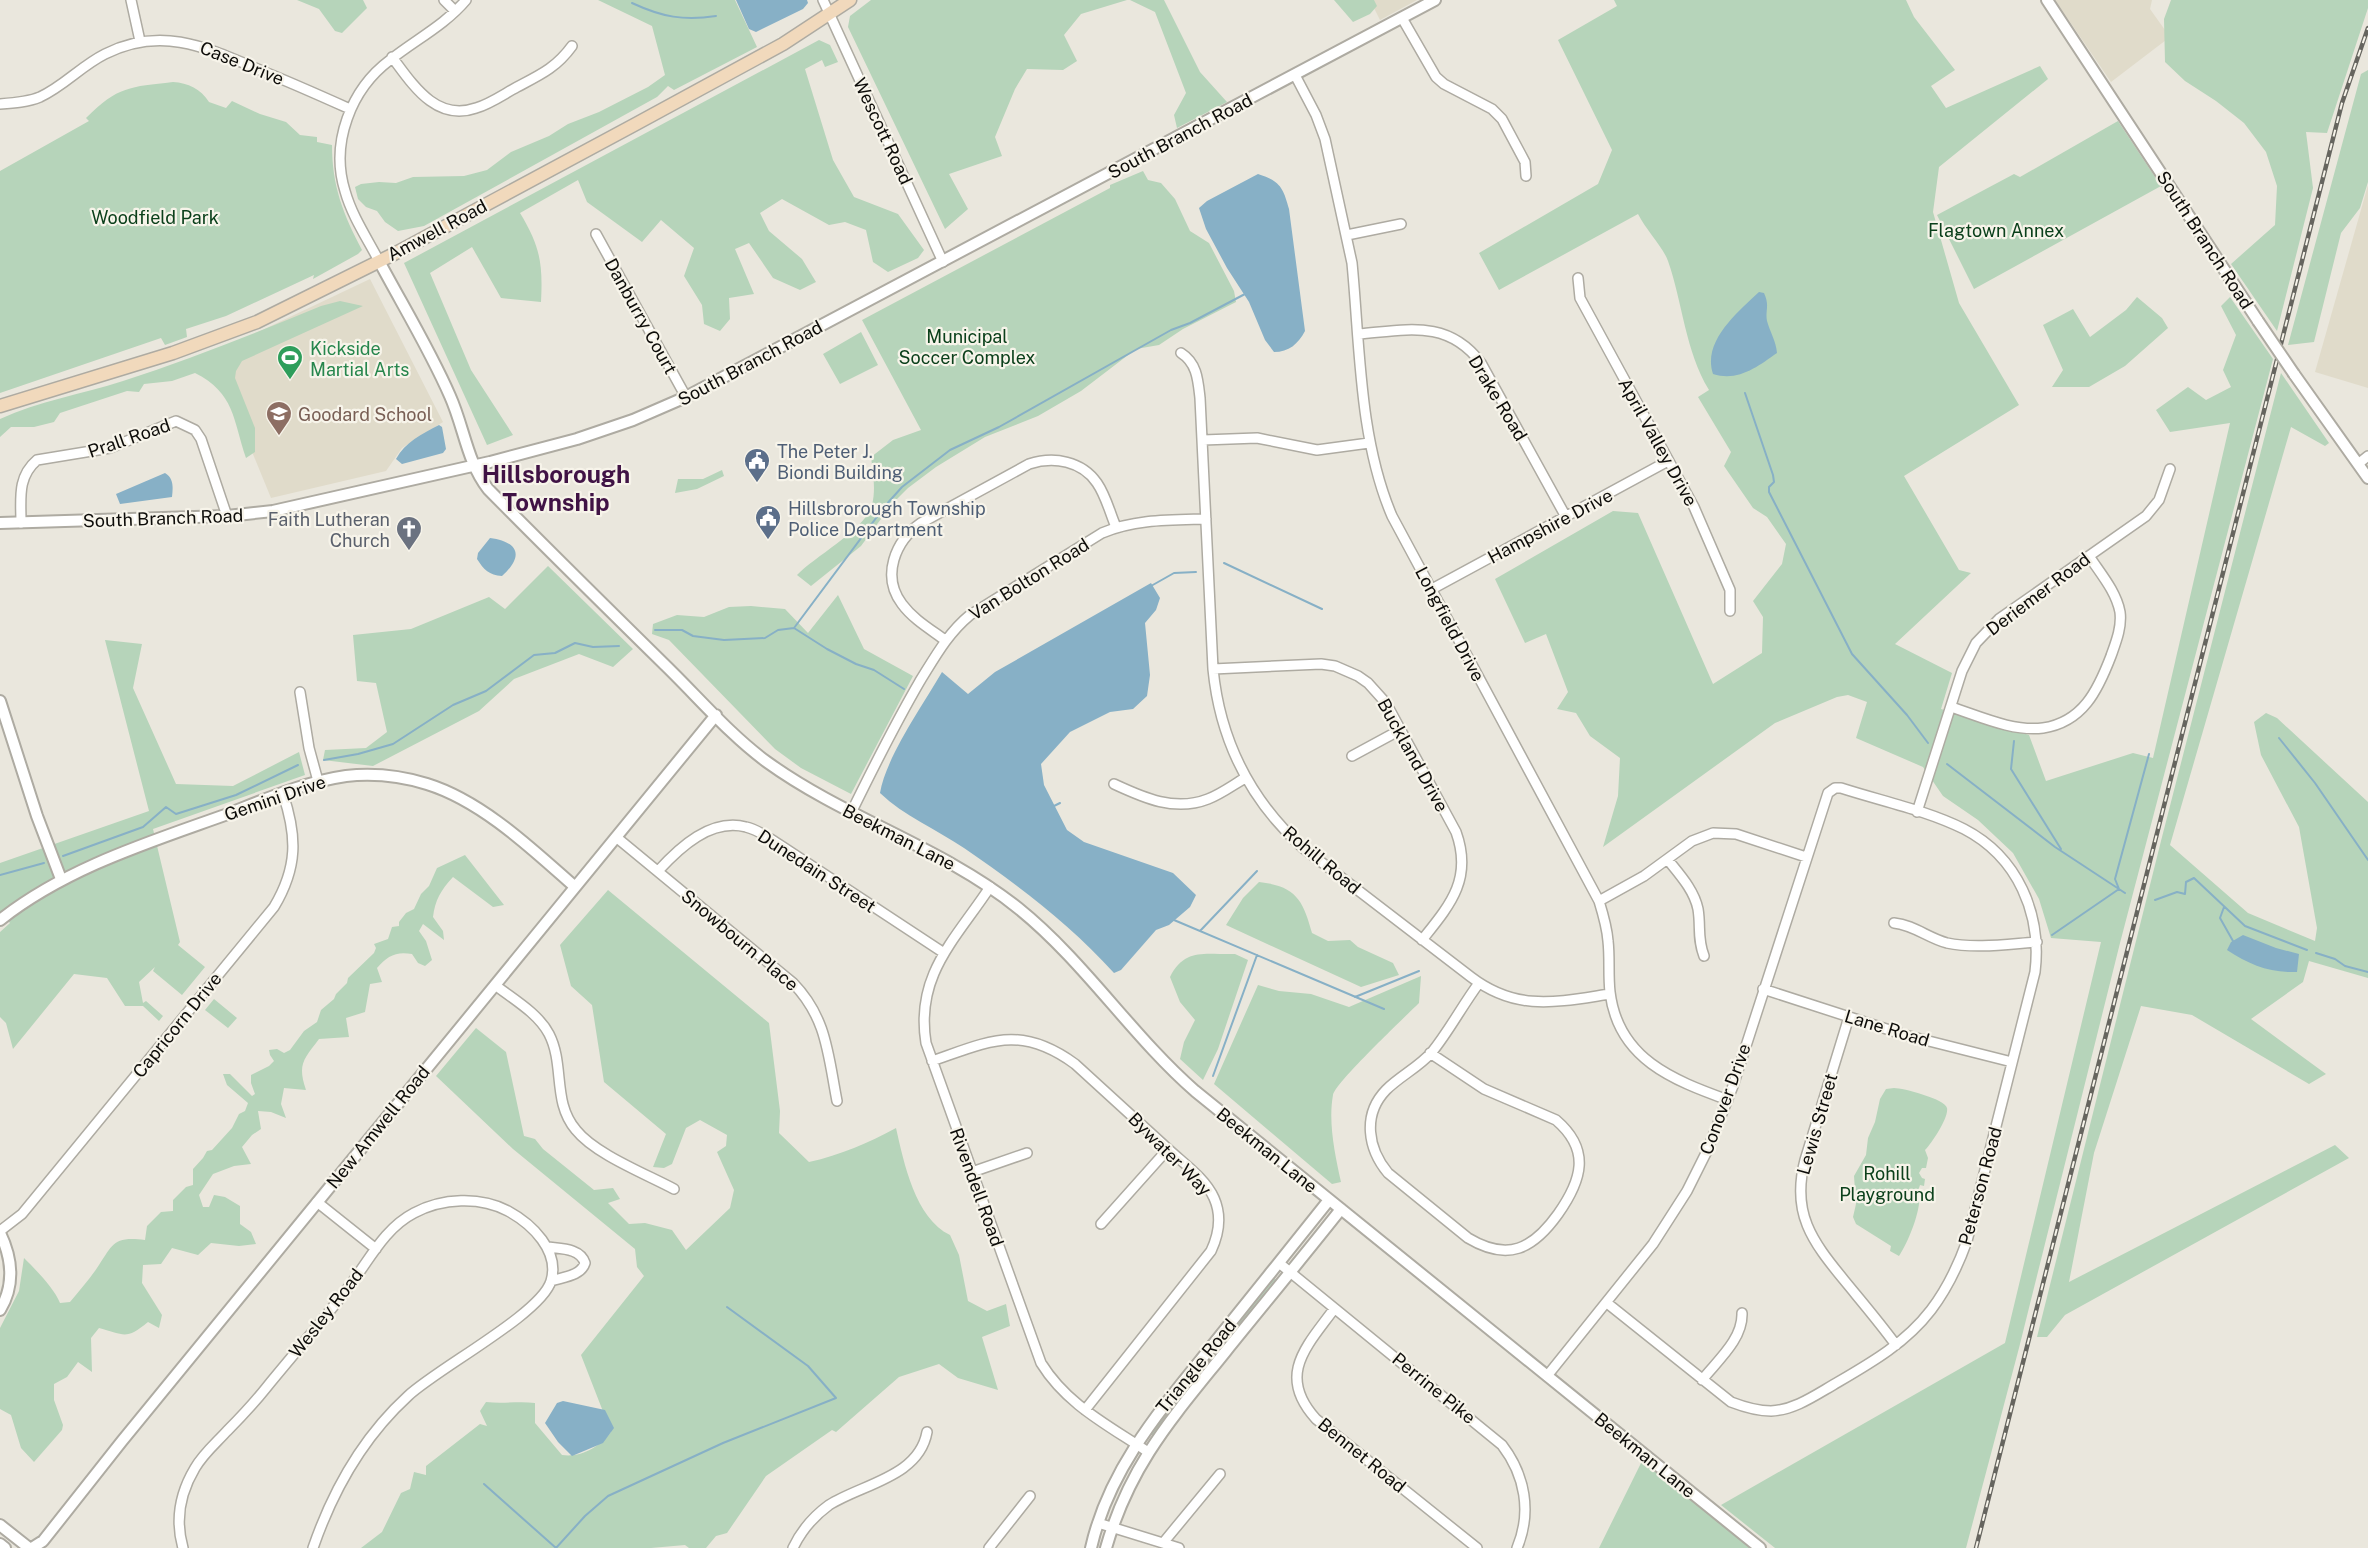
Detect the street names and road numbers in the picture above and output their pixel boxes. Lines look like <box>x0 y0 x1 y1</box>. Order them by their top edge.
street label: Case Drive <box>197 37 287 89</box>
street label: Wescott Road <box>849 74 917 188</box>
street label: South Branch Road <box>1104 89 1256 183</box>
street label: South Branch Road <box>2152 167 2258 313</box>
street label: Amwell Road <box>384 195 490 265</box>
street label: Danburry Court <box>600 254 682 378</box>
street label: South Branch Road <box>674 316 826 410</box>
street label: Drake Road <box>1464 351 1532 445</box>
street label: April Valley Drive <box>1614 374 1702 510</box>
street label: Prall Road <box>85 414 173 462</box>
street label: Hampshire Drive <box>1484 484 1616 568</box>
street label: South Branch Road <box>82 505 244 531</box>
street label: Van Bolton Road <box>965 534 1093 624</box>
street label: Deriemer Road <box>1982 548 2094 640</box>
street label: Longfield Drive <box>1411 563 1489 685</box>
street label: Buckland Drive <box>1373 695 1453 815</box>
street label: Gemini Drive <box>222 771 328 825</box>
street label: Beekman Lane <box>839 800 959 874</box>
street label: Rohill Road <box>1279 822 1365 898</box>
street label: Dunedain Street <box>754 825 880 917</box>
street label: Snowbourn Place <box>677 885 803 995</box>
street label: Capricorn Drive <box>128 968 226 1082</box>
street label: Lane Road <box>1842 1005 1932 1051</box>
street label: Conover Drive <box>1695 1041 1755 1157</box>
street label: New Amwell Road <box>322 1061 434 1193</box>
street label: Lewis Street <box>1792 1071 1842 1177</box>
street label: Beekman Lane <box>1212 1103 1322 1197</box>
street label: Bywater Way <box>1124 1108 1216 1200</box>
street label: Rivendell Road <box>946 1125 1008 1249</box>
street label: Peterson Road <box>1954 1125 2006 1247</box>
street label: Wesley Road <box>285 1264 367 1362</box>
street label: Triangle Road <box>1152 1315 1240 1417</box>
street label: Perrine Pike <box>1388 1348 1480 1428</box>
street label: Beekman Lane <box>1590 1408 1700 1502</box>
street label: Bennet Road <box>1314 1413 1410 1497</box>

